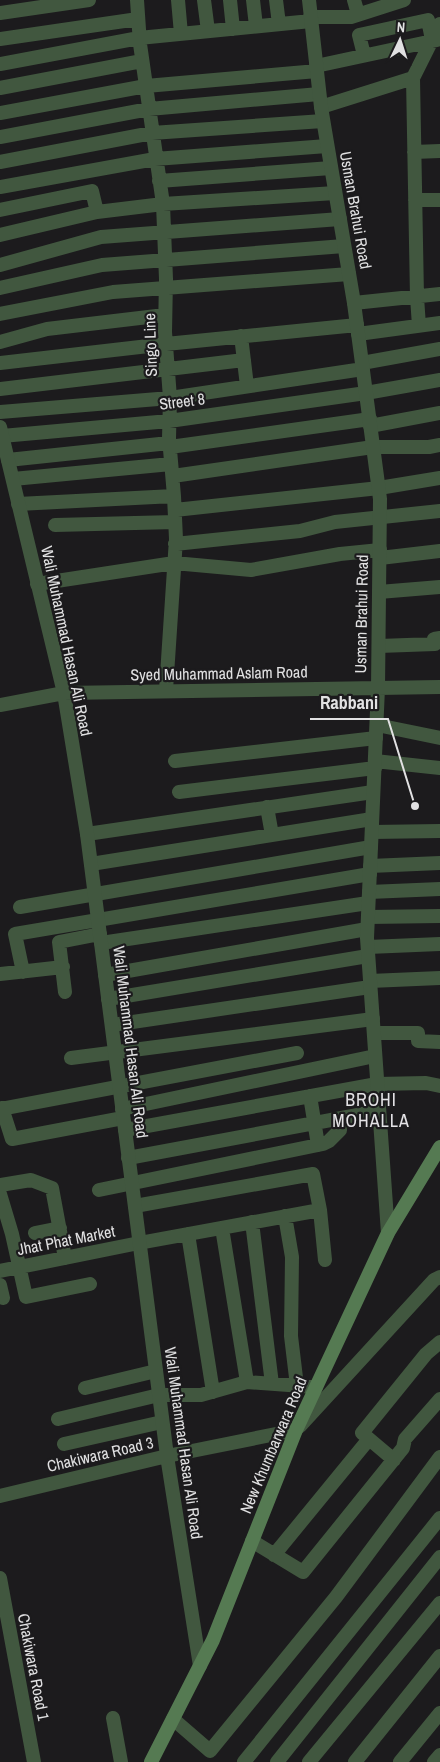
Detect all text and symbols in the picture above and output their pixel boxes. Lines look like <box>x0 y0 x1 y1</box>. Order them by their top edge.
north arrow <box>375 15 425 65</box>
text: N <box>396 18 406 36</box>
street label: Usman Brahui Road <box>335 150 377 270</box>
street label: Singo Line <box>138 313 162 377</box>
street label: Street 8 <box>158 387 206 415</box>
street label: Wali Muhammad Hasan Ali Road <box>36 544 98 738</box>
street label: Usman Brahui Road <box>349 554 373 674</box>
street label: Syed Muhammad Aslam Road <box>130 660 308 686</box>
callout: Rabbani <box>310 686 388 719</box>
text: Rabbani <box>320 690 378 715</box>
street label: Wali Muhammad Hasan Ali Road <box>108 945 154 1139</box>
district label: BROHI MOHALLA <box>332 1087 410 1133</box>
street label: Jhat Phat Market <box>15 1220 117 1260</box>
street label: Wali Muhammad Hasan Ali Road <box>160 1346 208 1540</box>
street label: New Khumbarwara Road <box>234 1373 312 1517</box>
street label: Chakiwara Road 3 <box>45 1431 155 1477</box>
street label: Chakiwara Road 1 <box>13 1612 55 1723</box>

